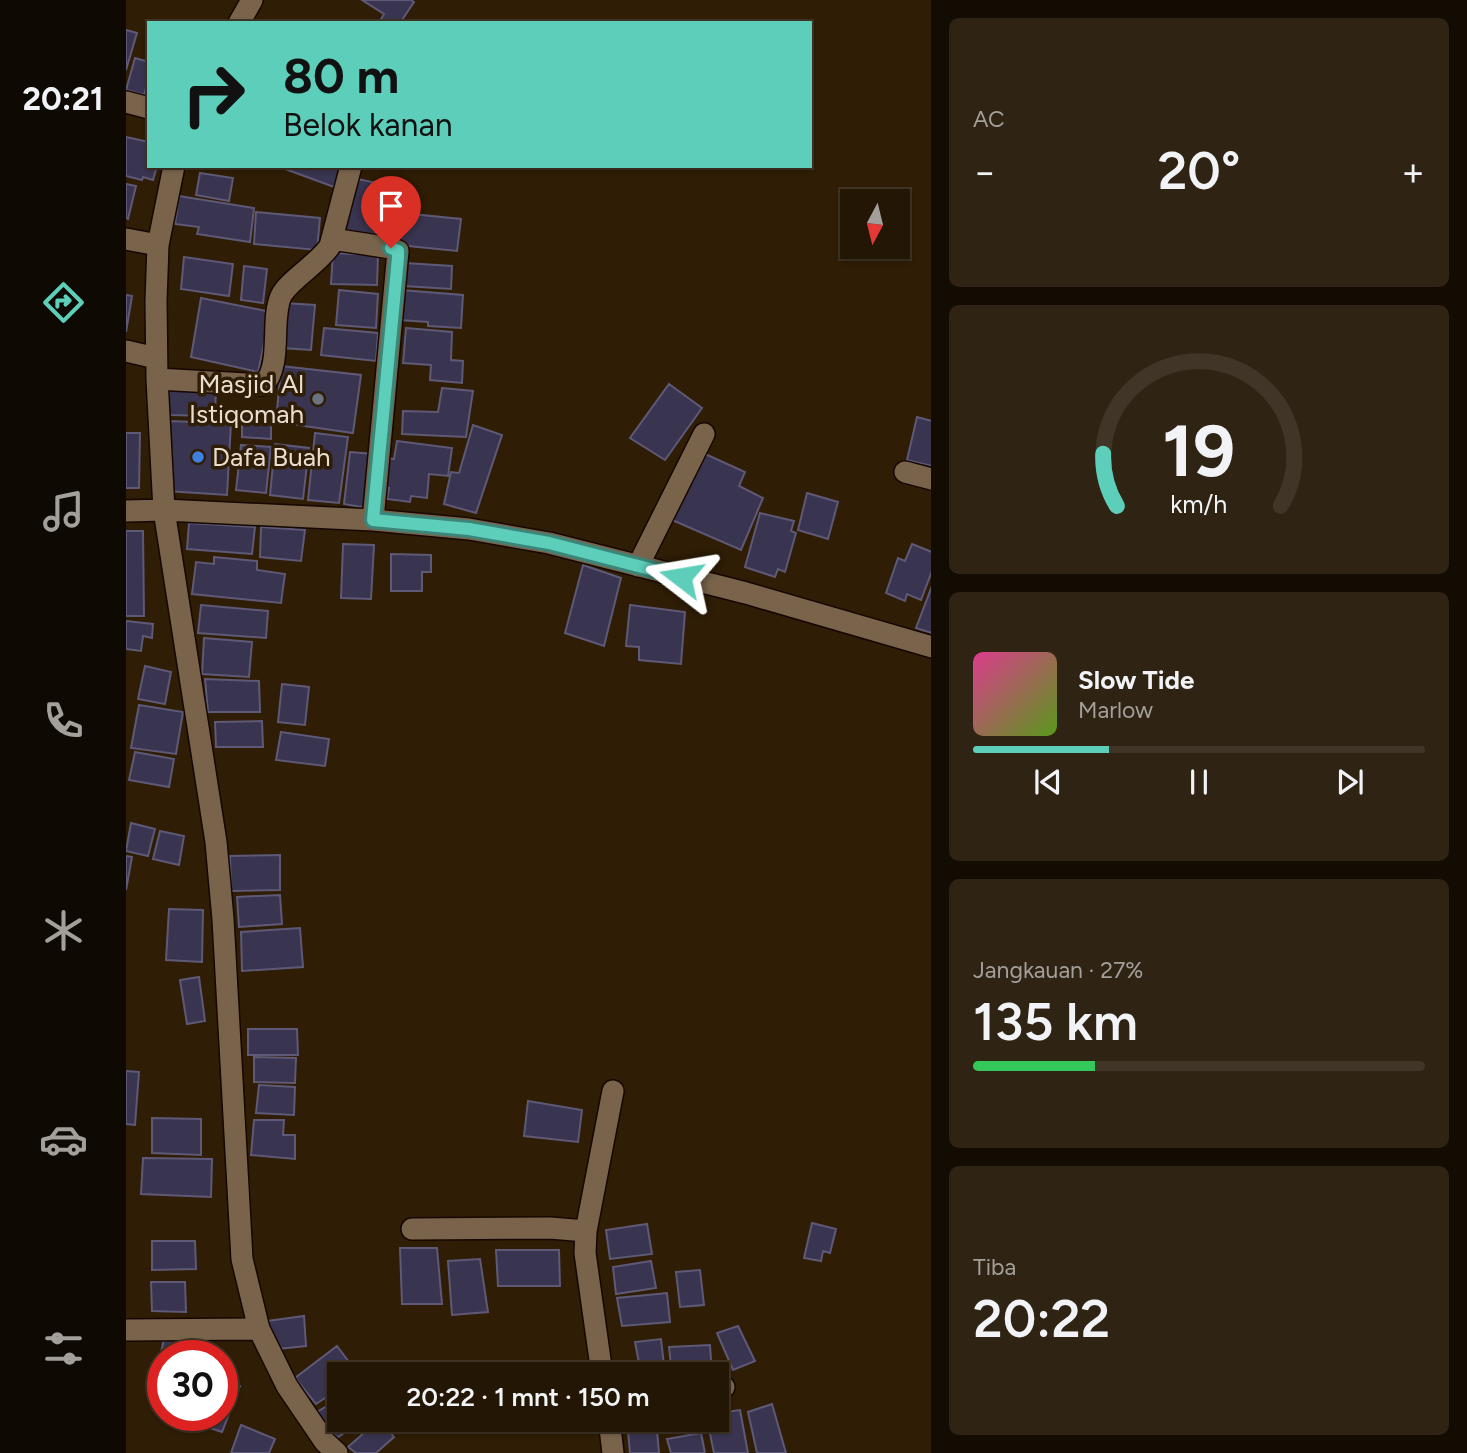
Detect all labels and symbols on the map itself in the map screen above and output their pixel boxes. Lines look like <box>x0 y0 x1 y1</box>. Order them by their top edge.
pin <box>361 176 421 248</box>
north arrow <box>840 189 910 259</box>
place label: Masjid Al Istiqomah <box>189 368 304 430</box>
marker: Masjid Al Istiqomah <box>310 391 326 407</box>
place label: Dafa Buah <box>212 441 331 473</box>
marker: Dafa Buah <box>190 449 206 465</box>
position arrow <box>644 540 718 614</box>
speed limit sign: 30 <box>147 1340 238 1431</box>

